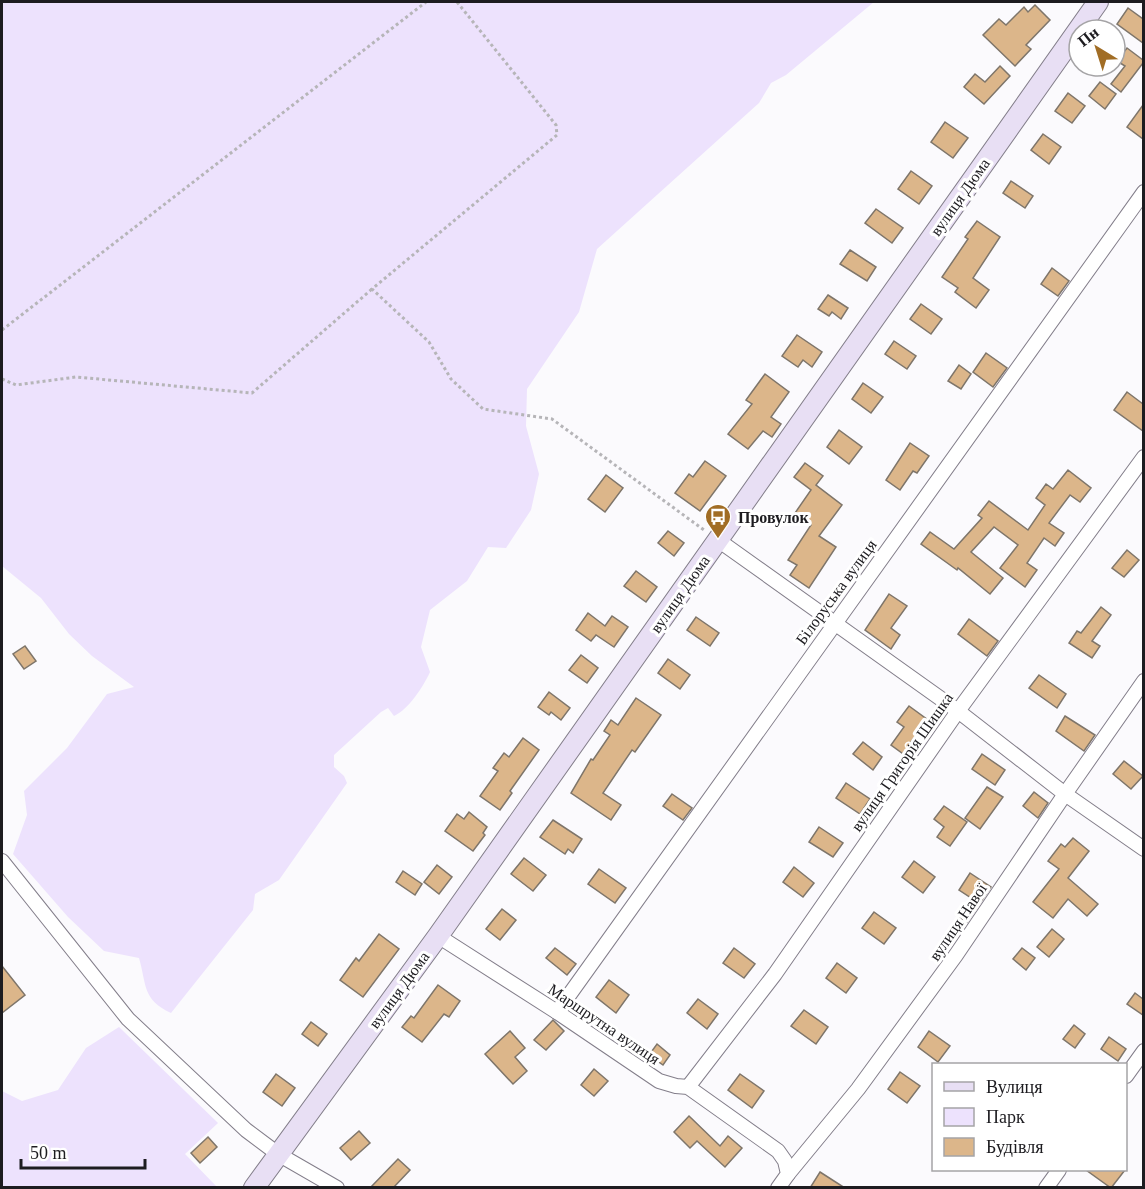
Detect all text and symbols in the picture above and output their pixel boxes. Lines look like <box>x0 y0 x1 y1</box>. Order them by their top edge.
north arrow <box>1067 18 1127 78</box>
text: Пн <box>1074 23 1102 50</box>
street label: вулиця Дюма <box>927 155 994 240</box>
bus stop icon: Провулок <box>703 502 733 540</box>
place label: Провулок <box>738 509 810 527</box>
street label: Білоруська вулиця <box>792 536 881 648</box>
street label: вулиця Дюма <box>647 552 714 637</box>
street label: вулиця Григорія Шишка <box>848 689 957 835</box>
street label: вулиця Навої <box>926 880 991 964</box>
street label: вулиця Дюма <box>366 948 433 1032</box>
street label: Маршрутна вулиця <box>544 980 664 1069</box>
legend <box>932 1063 1127 1171</box>
text: Вулиця <box>986 1077 1043 1097</box>
text: Парк <box>986 1107 1025 1127</box>
scale bar <box>21 1132 146 1170</box>
text: Будівля <box>986 1137 1043 1157</box>
text: 50 m <box>30 1143 67 1163</box>

